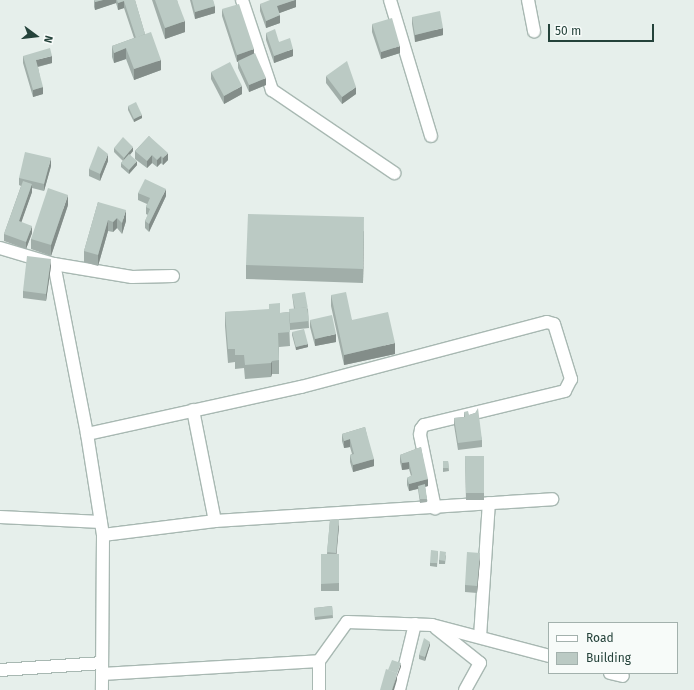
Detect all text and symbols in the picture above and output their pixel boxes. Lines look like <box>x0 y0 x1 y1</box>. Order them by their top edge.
north arrow <box>16 16 56 56</box>
scale bar <box>550 16 656 42</box>
text: 50 m <box>555 24 581 38</box>
text: N <box>41 34 55 44</box>
legend <box>548 622 678 674</box>
text: Road <box>586 631 614 645</box>
text: Building <box>586 651 631 665</box>

